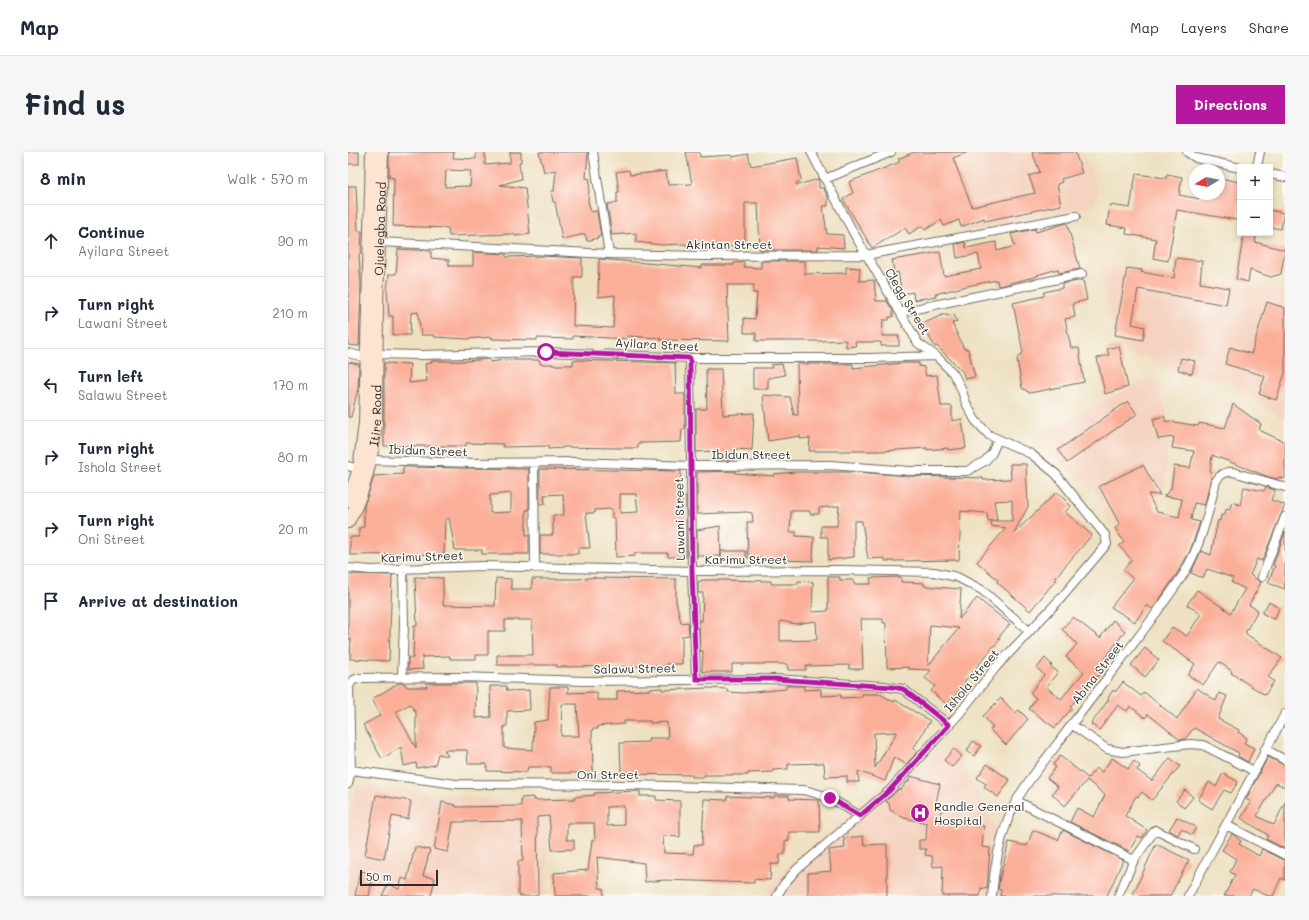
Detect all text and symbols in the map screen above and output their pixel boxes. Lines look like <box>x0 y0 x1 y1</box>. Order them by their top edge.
text: Map <box>20 15 59 40</box>
text: Map <box>1130 18 1159 37</box>
text: Layers <box>1181 18 1227 37</box>
text: Share <box>1249 18 1289 37</box>
button: Directions <box>1176 85 1285 124</box>
text: Find us <box>24 86 125 122</box>
north arrow <box>1189 164 1225 200</box>
map controls <box>1237 164 1273 236</box>
button: + <box>1237 164 1273 200</box>
text: 8 min <box>40 167 86 189</box>
text: Walk · 570 m <box>227 170 308 187</box>
street label: Ojuelegba Road <box>370 181 389 276</box>
button: − <box>1237 200 1273 236</box>
text: Continue <box>78 222 145 242</box>
icon: ahead <box>40 230 62 252</box>
text: 90 m <box>278 232 308 249</box>
street label: Akintan Street <box>686 236 772 252</box>
text: Ayilara Street <box>78 242 169 259</box>
street label: Clegg Street <box>882 265 934 337</box>
text: Turn right <box>78 294 155 314</box>
icon: right <box>40 302 62 324</box>
text: 210 m <box>272 304 308 321</box>
text: Lawani Street <box>78 314 168 331</box>
street label: Ayilara Street <box>615 334 699 354</box>
route start <box>537 343 555 361</box>
text: Turn left <box>78 366 143 386</box>
icon: left <box>40 374 62 396</box>
text: 170 m <box>272 376 308 393</box>
street label: Itire Road <box>365 384 384 447</box>
text: Salawu Street <box>78 386 168 403</box>
text: Turn right <box>78 438 155 458</box>
street label: Ibidun Street <box>388 441 468 459</box>
icon: right <box>40 446 62 468</box>
street label: Ibidun Street <box>711 446 791 462</box>
text: 80 m <box>278 448 308 465</box>
text: Ishola Street <box>78 458 162 475</box>
street label: Lawani Street <box>670 477 688 561</box>
text: Turn right <box>78 510 155 530</box>
icon: right <box>40 518 62 540</box>
text: 20 m <box>278 520 308 537</box>
text: Oni Street <box>78 530 145 547</box>
street label: Karimu Street <box>380 547 464 565</box>
street label: Karimu Street <box>705 551 787 567</box>
icon: arrive <box>40 590 62 612</box>
text: Arrive at destination <box>78 591 238 611</box>
street label: Abina Street <box>1067 637 1127 707</box>
street label: Ishola Street <box>940 645 1002 715</box>
street label: Salawu Street <box>594 659 676 677</box>
street label: Oni Street <box>577 766 639 782</box>
route end <box>821 789 839 807</box>
place label: Randle General Hospital <box>934 798 1025 828</box>
hospital icon: Randle General Hospital <box>909 802 931 824</box>
scale bar <box>360 868 438 887</box>
text: 50 m <box>366 869 392 884</box>

